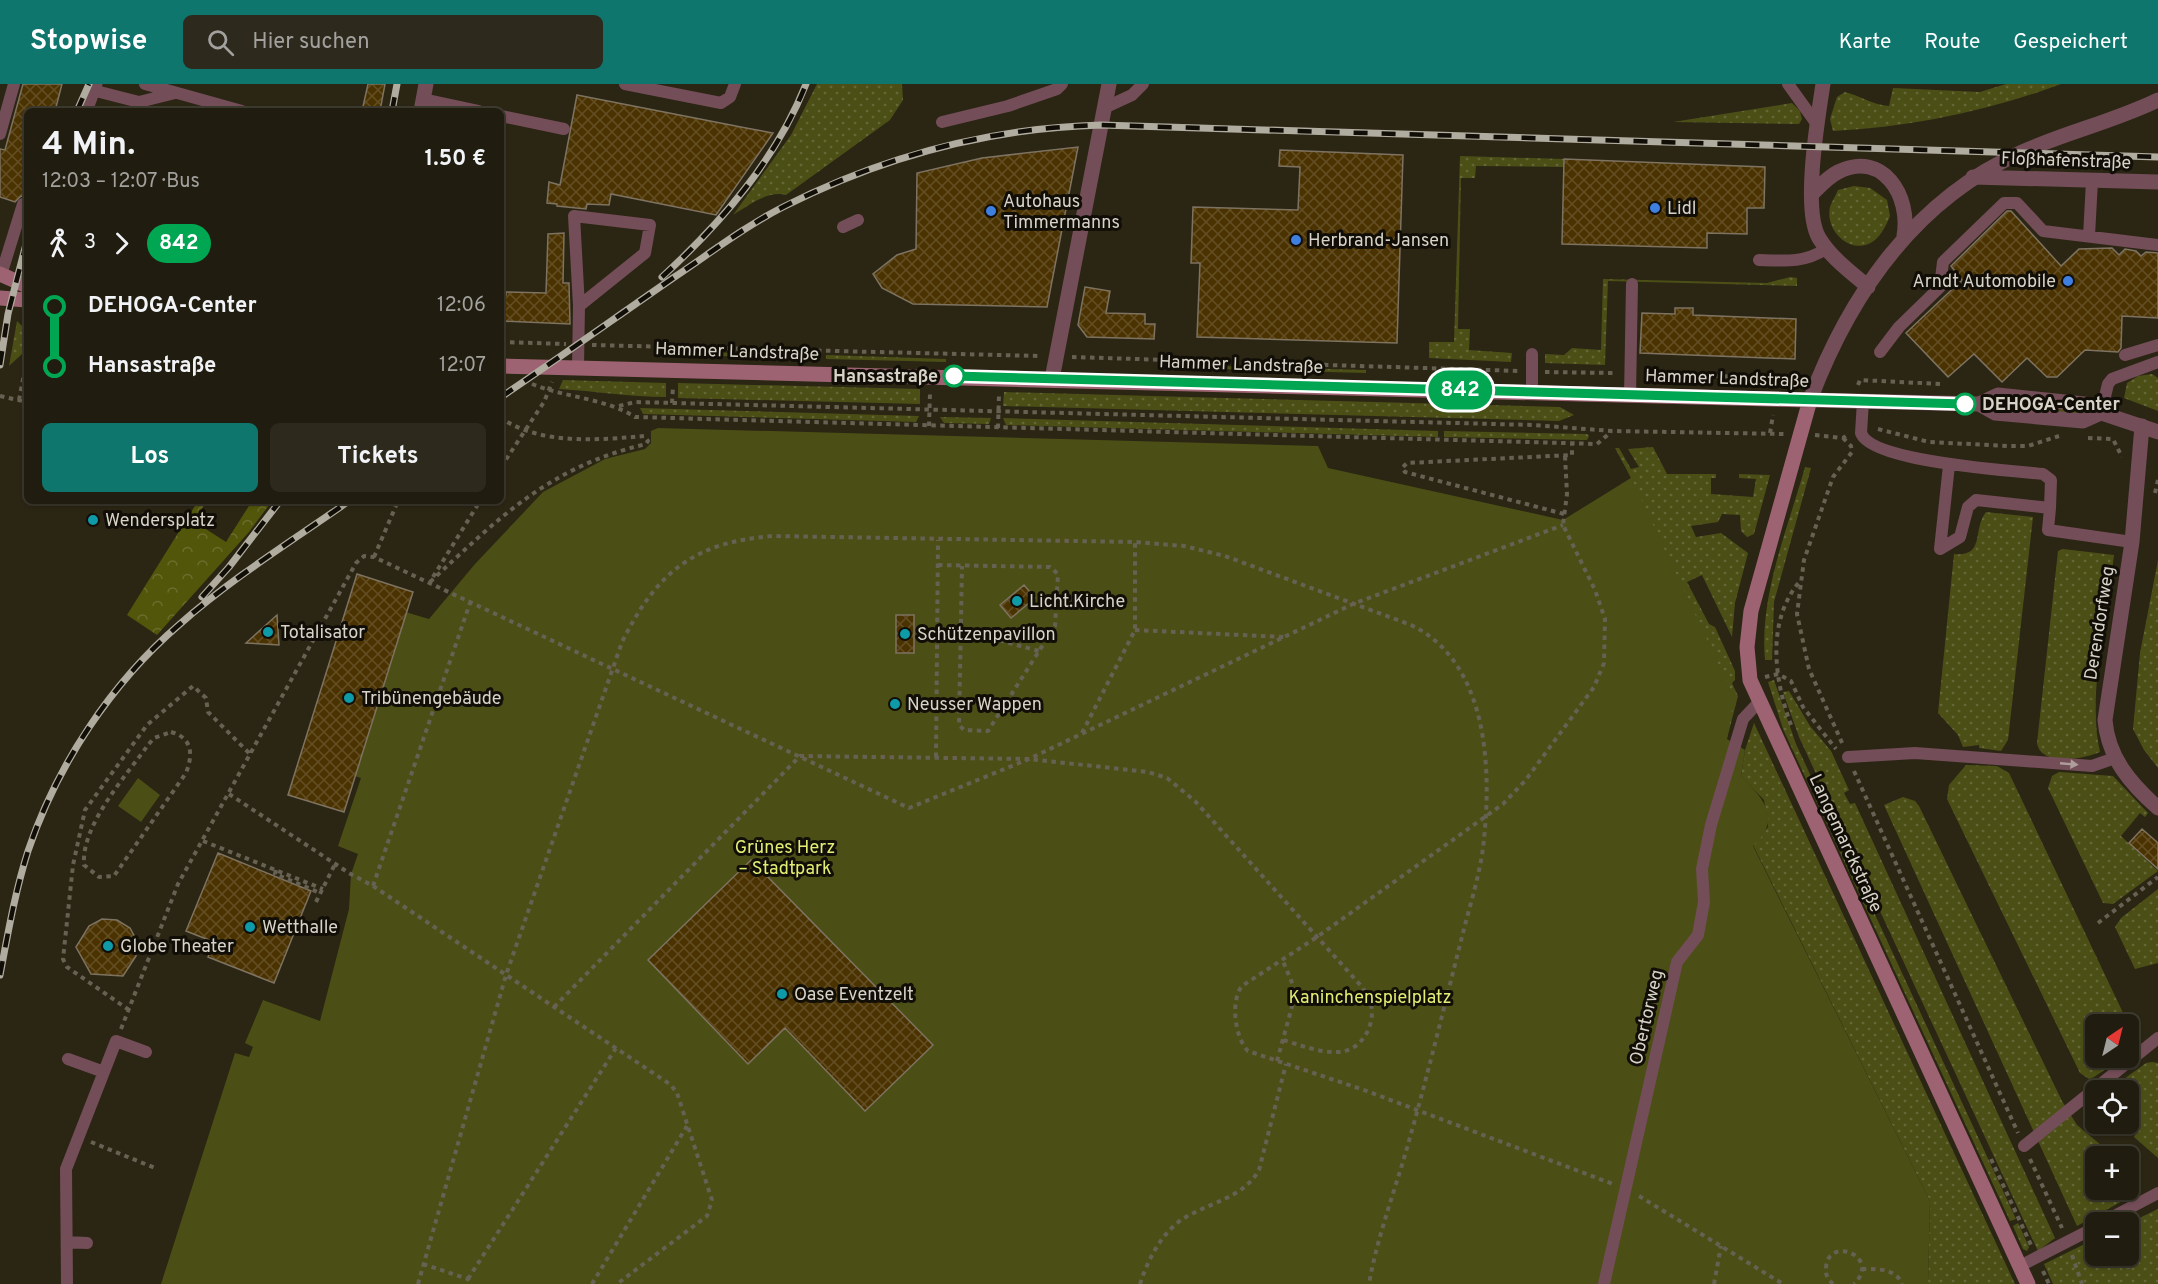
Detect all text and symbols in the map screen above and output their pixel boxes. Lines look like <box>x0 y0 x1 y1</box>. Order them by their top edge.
search box <box>183 15 603 69</box>
text: Stopwise <box>30 24 147 60</box>
icon: search <box>204 26 237 59</box>
text: Hier suchen <box>252 29 370 56</box>
text: Karte <box>1839 29 1891 56</box>
text: Route <box>1924 29 1980 56</box>
text: Gespeichert <box>2013 29 2128 56</box>
text: 4 Min. <box>42 125 135 167</box>
text: 1.50 € <box>424 146 486 173</box>
street label: Floßhafenstraße <box>2000 148 2131 175</box>
text: 12:03 – 12:07 · Bus <box>42 169 200 195</box>
place label: Autohaus Timmermanns <box>1003 191 1120 235</box>
place label: Lidl <box>1667 198 1696 221</box>
marker: Lidl <box>1648 201 1662 215</box>
marker: Autohaus Timmermanns <box>984 204 998 218</box>
icon: walk <box>42 227 75 260</box>
icon: forward <box>105 227 138 260</box>
text: 3 <box>84 230 96 256</box>
text: 842 <box>159 230 199 257</box>
place label: Herbrand-Jansen <box>1308 230 1449 253</box>
marker: Herbrand-Jansen <box>1289 233 1303 247</box>
place label: Arndt Automobile <box>1913 271 2056 294</box>
marker: Arndt Automobile <box>2061 274 2075 288</box>
text: DEHOGA-Center <box>88 293 257 320</box>
text: 12:06 <box>437 293 486 319</box>
street label: Hammer Landstraße <box>654 338 819 367</box>
street label: Hammer Landstraße <box>1158 351 1323 380</box>
text: Hansastraße <box>88 353 216 380</box>
text: 12:07 <box>439 353 486 379</box>
marker: Hansastraße <box>943 365 965 387</box>
street label: Hammer Landstraße <box>1644 365 1809 394</box>
place label: Hansastraße <box>833 366 938 389</box>
line badge: 842 <box>1426 370 1494 410</box>
text: 842 <box>1440 377 1480 404</box>
marker: DEHOGA-Center <box>1954 393 1976 415</box>
place label: DEHOGA-Center <box>1982 394 2120 417</box>
button: Los <box>42 423 258 492</box>
button: Tickets <box>270 423 486 492</box>
place label: Wendersplatz <box>105 510 215 533</box>
marker: Wendersplatz <box>86 513 100 527</box>
street label: Derendorfweg <box>2080 565 2121 682</box>
place label: Licht.Kirche <box>1029 591 1125 614</box>
marker: Licht.Kirche <box>1010 594 1024 608</box>
place label: Totalisator <box>280 622 365 645</box>
place label: Schützenpavillon <box>917 624 1056 647</box>
marker: Totalisator <box>261 625 275 639</box>
marker: Schützenpavillon <box>898 627 912 641</box>
place label: Tribünengebäude <box>361 688 501 711</box>
marker: Tribünengebäude <box>342 691 356 705</box>
place label: Neusser Wappen <box>907 694 1042 717</box>
marker: Neusser Wappen <box>888 697 902 711</box>
one-way arrow <box>2059 760 2078 769</box>
street label: Langemarckstraße <box>1803 771 1887 916</box>
park label: Grünes Herz – Stadtpark <box>735 837 835 881</box>
place label: Wetthalle <box>262 917 338 940</box>
marker: Wetthalle <box>243 920 257 934</box>
place label: Globe Theater <box>120 936 234 959</box>
marker: Globe Theater <box>101 939 115 953</box>
street label: Obertorweg <box>1625 967 1670 1067</box>
place label: Oase Eventzelt <box>794 984 914 1007</box>
marker: Oase Eventzelt <box>775 987 789 1001</box>
park label: Kaninchenspielplatz <box>1288 987 1452 1010</box>
north arrow <box>2085 1014 2139 1068</box>
map controls <box>2085 1014 2139 1266</box>
button: locate <box>2085 1080 2139 1134</box>
button: + <box>2085 1146 2139 1200</box>
button: − <box>2085 1212 2139 1266</box>

